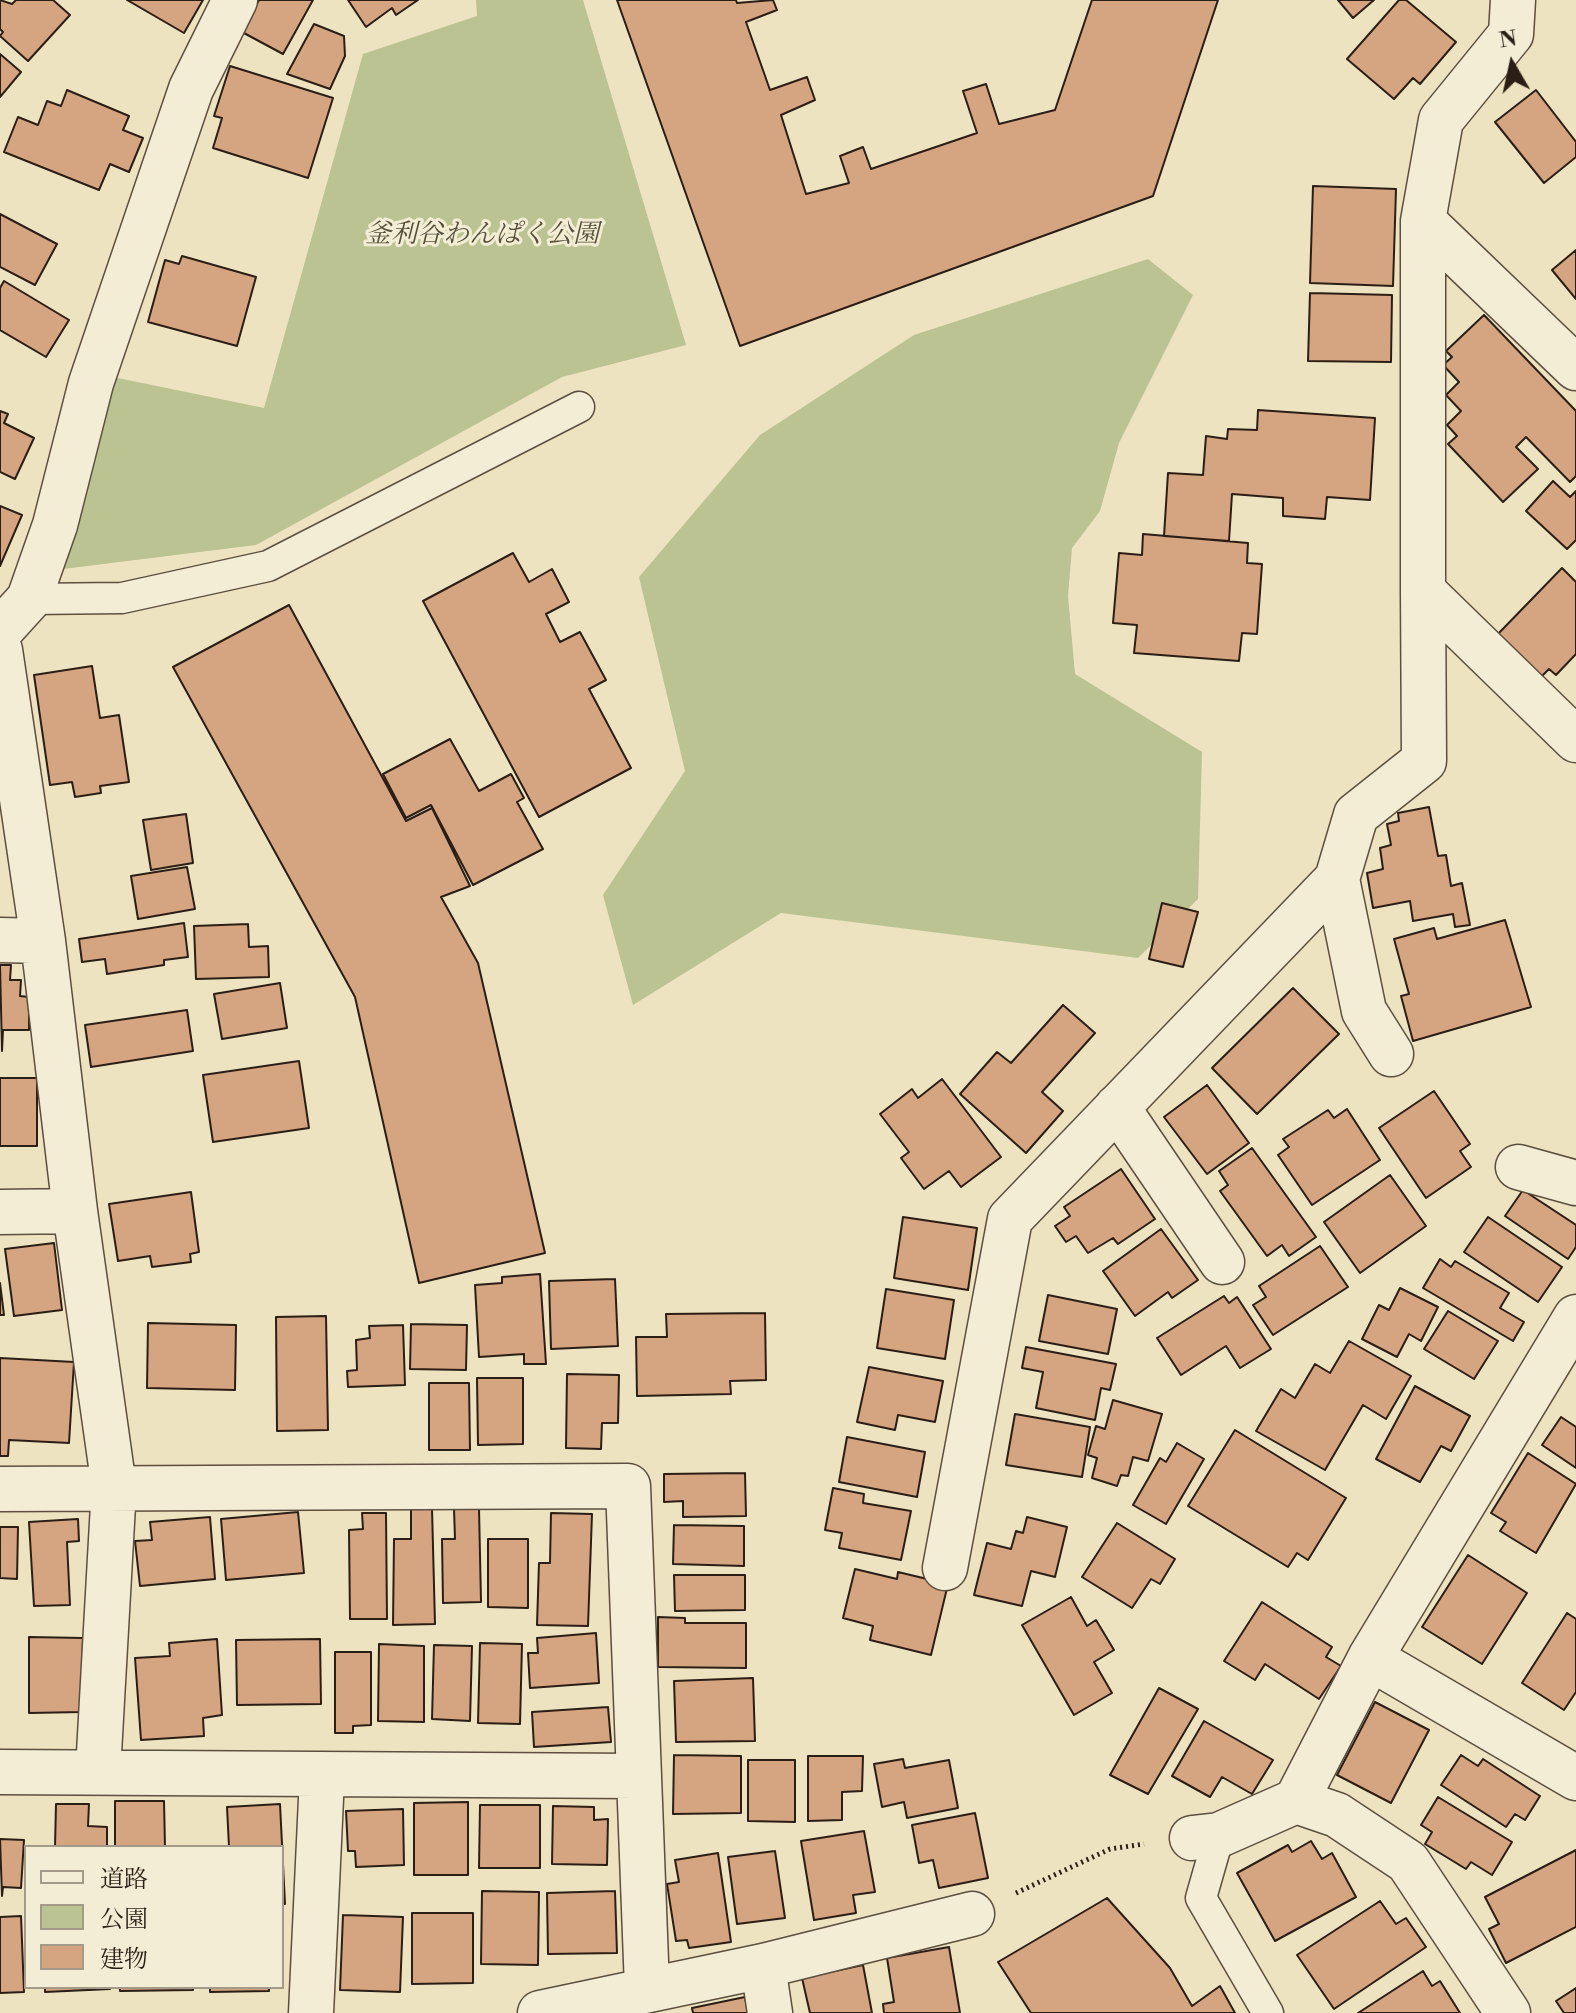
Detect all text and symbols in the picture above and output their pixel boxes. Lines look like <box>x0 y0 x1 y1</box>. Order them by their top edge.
north arrow <box>1472 24 1552 104</box>
text: N <box>1497 25 1519 54</box>
park label: 釜利谷わんぱく公園 <box>365 220 599 252</box>
legend <box>24 1845 284 1989</box>
text: 道路 <box>100 1865 148 1895</box>
text: 公園 <box>100 1905 148 1935</box>
text: 建物 <box>100 1945 148 1975</box>

